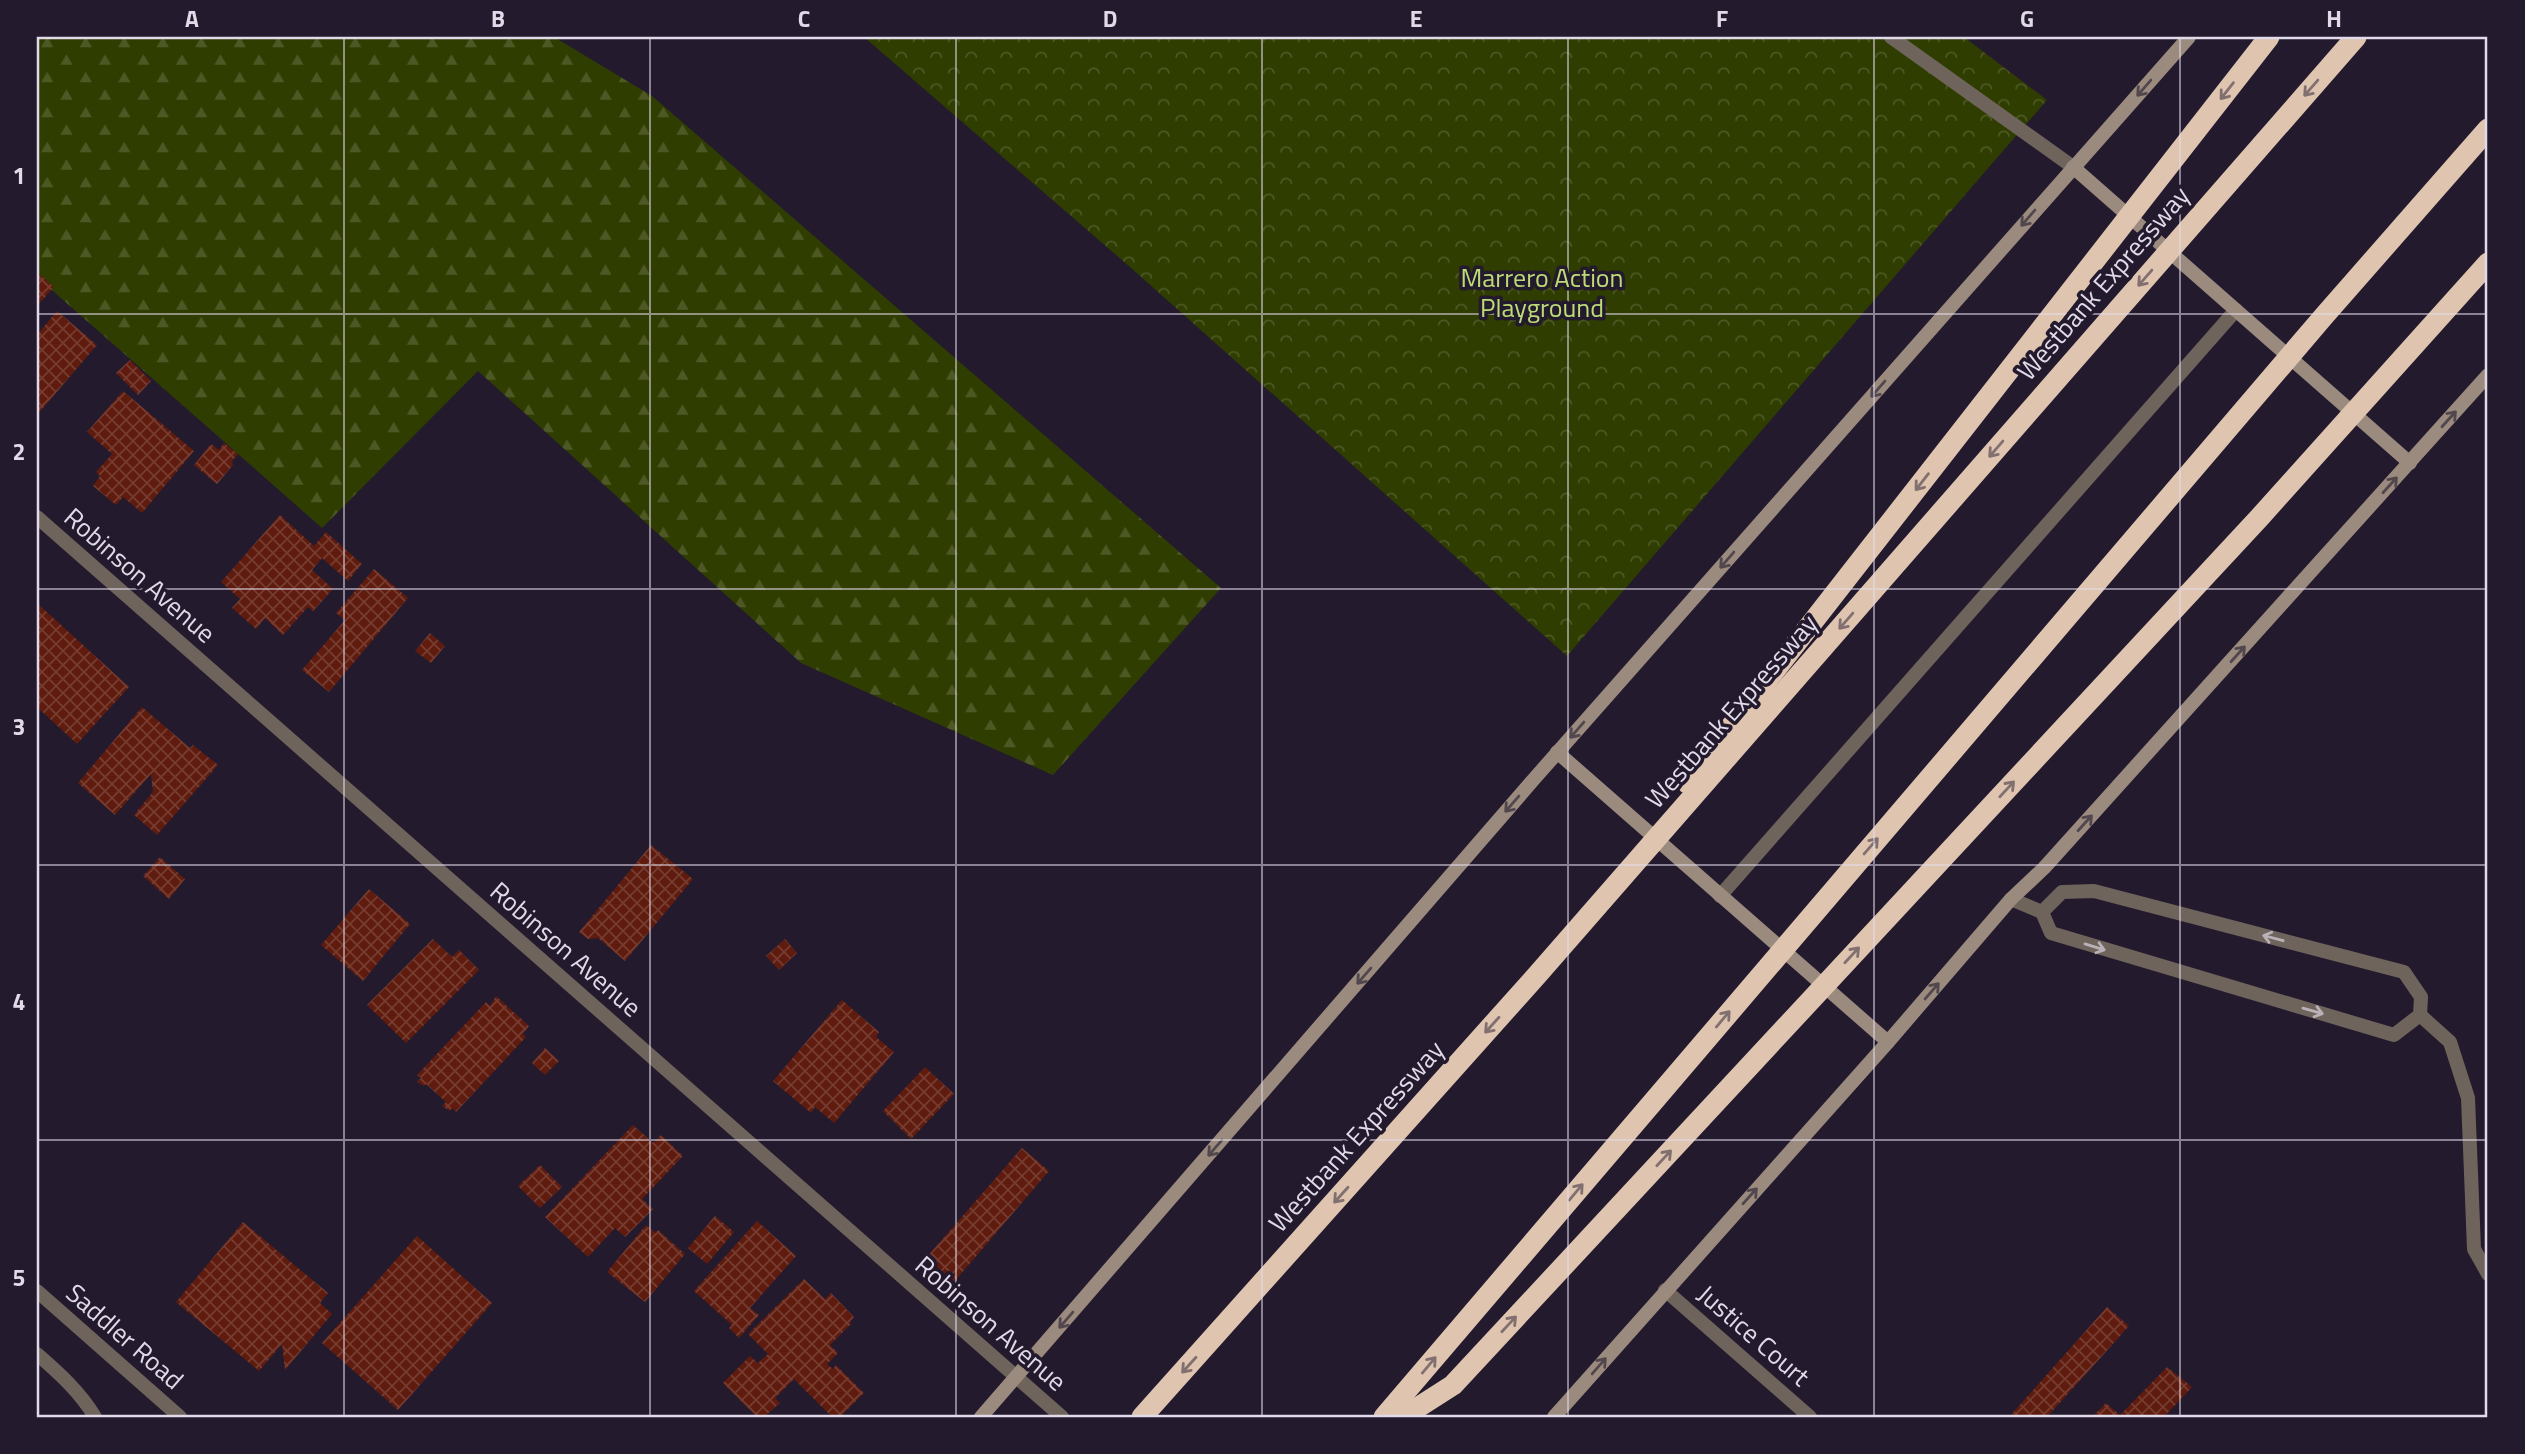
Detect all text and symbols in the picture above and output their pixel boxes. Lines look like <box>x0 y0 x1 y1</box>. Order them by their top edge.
text: A <box>185 1 199 36</box>
text: B <box>491 1 505 36</box>
text: C <box>798 1 810 36</box>
text: D <box>1103 1 1117 36</box>
text: E <box>1410 1 1422 36</box>
text: F <box>1716 1 1728 36</box>
text: G <box>2020 1 2034 36</box>
text: H <box>2326 1 2342 36</box>
one-way arrow <box>2135 79 2152 96</box>
one-way arrow <box>2303 79 2319 97</box>
one-way arrow <box>2220 81 2235 99</box>
text: 1 <box>13 158 25 193</box>
street label: Westbank Expressway <box>2007 177 2199 389</box>
one-way arrow <box>2020 209 2036 227</box>
park label: Marrero Action Playground <box>1460 258 1624 327</box>
one-way arrow <box>2137 269 2153 287</box>
one-way arrow <box>1870 380 1886 398</box>
one-way arrow <box>2441 410 2457 428</box>
text: 2 <box>13 434 25 469</box>
one-way arrow <box>1988 440 2004 458</box>
one-way arrow <box>1914 473 1929 491</box>
one-way arrow <box>2382 476 2398 494</box>
street label: Robinson Avenue <box>56 498 224 652</box>
one-way arrow <box>1719 551 1735 569</box>
street label: Westbank Expressway <box>1635 605 1827 817</box>
one-way arrow <box>1838 611 1854 629</box>
one-way arrow <box>2229 646 2246 663</box>
text: 3 <box>13 709 25 744</box>
one-way arrow <box>1569 721 1585 739</box>
one-way arrow <box>1998 780 2015 797</box>
one-way arrow <box>1504 794 1520 812</box>
one-way arrow <box>2077 815 2094 832</box>
one-way arrow <box>1863 837 1879 855</box>
street label: Robinson Avenue <box>482 872 650 1026</box>
one-way arrow <box>2262 931 2285 944</box>
one-way arrow <box>2083 941 2105 954</box>
one-way arrow <box>1843 947 1860 964</box>
one-way arrow <box>1356 966 1372 984</box>
one-way arrow <box>1924 982 1940 1000</box>
text: 4 <box>13 984 25 1019</box>
one-way arrow <box>2302 1005 2324 1018</box>
one-way arrow <box>1715 1010 1731 1028</box>
one-way arrow <box>1484 1016 1501 1033</box>
street label: Westbank Expressway <box>1259 1031 1453 1241</box>
one-way arrow <box>1207 1139 1223 1157</box>
one-way arrow <box>1655 1150 1672 1167</box>
one-way arrow <box>1568 1183 1584 1201</box>
one-way arrow <box>1333 1186 1349 1204</box>
one-way arrow <box>1742 1187 1758 1205</box>
street label: Robinson Avenue <box>907 1246 1075 1400</box>
text: 5 <box>13 1260 25 1295</box>
street label: Saddler Road <box>58 1274 192 1398</box>
street label: Justice Court <box>1689 1275 1819 1395</box>
one-way arrow <box>1058 1311 1074 1329</box>
one-way arrow <box>1500 1316 1517 1333</box>
one-way arrow <box>1181 1356 1197 1374</box>
one-way arrow <box>1421 1357 1437 1375</box>
one-way arrow <box>1591 1357 1607 1375</box>

